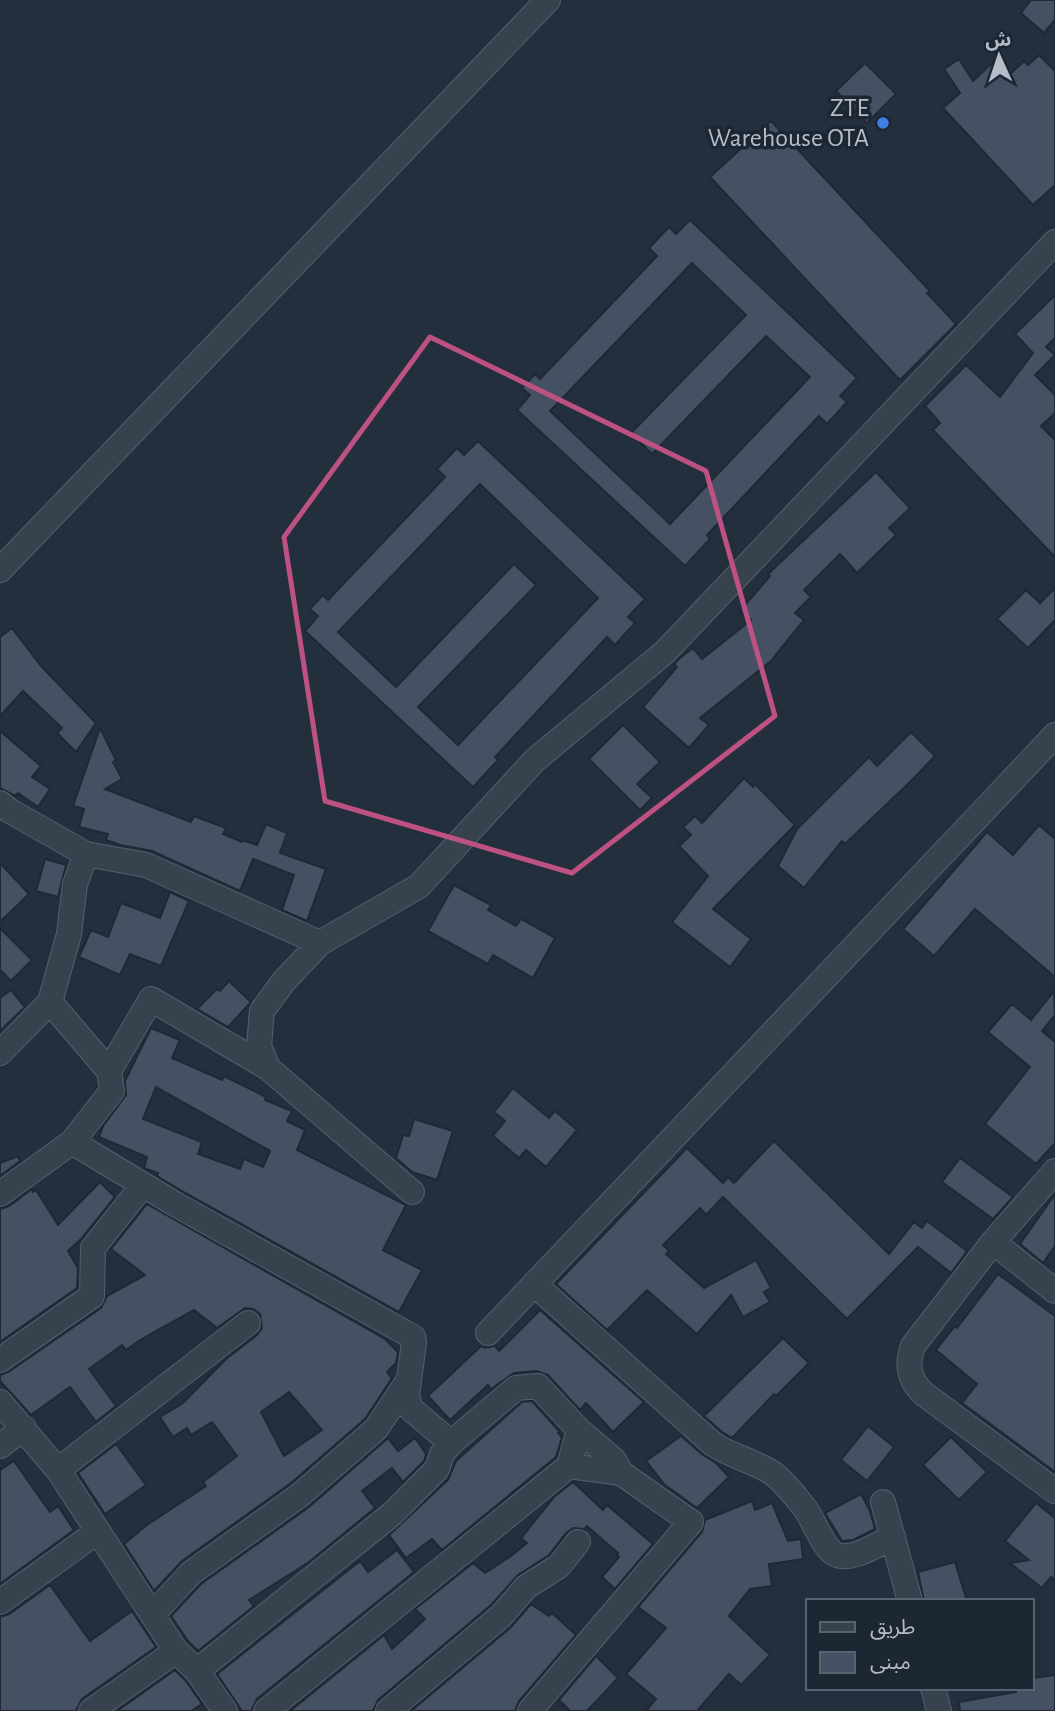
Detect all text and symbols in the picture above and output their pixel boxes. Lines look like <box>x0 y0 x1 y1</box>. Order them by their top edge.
north arrow <box>964 21 1034 91</box>
text: ش <box>985 30 1012 51</box>
place label: ZTE Warehouse OTA <box>708 95 869 151</box>
marker: ZTE Warehouse OTA <box>875 115 891 131</box>
legend <box>806 1599 1034 1690</box>
text: طريق <box>870 1617 915 1640</box>
text: مبنى <box>870 1652 911 1674</box>

